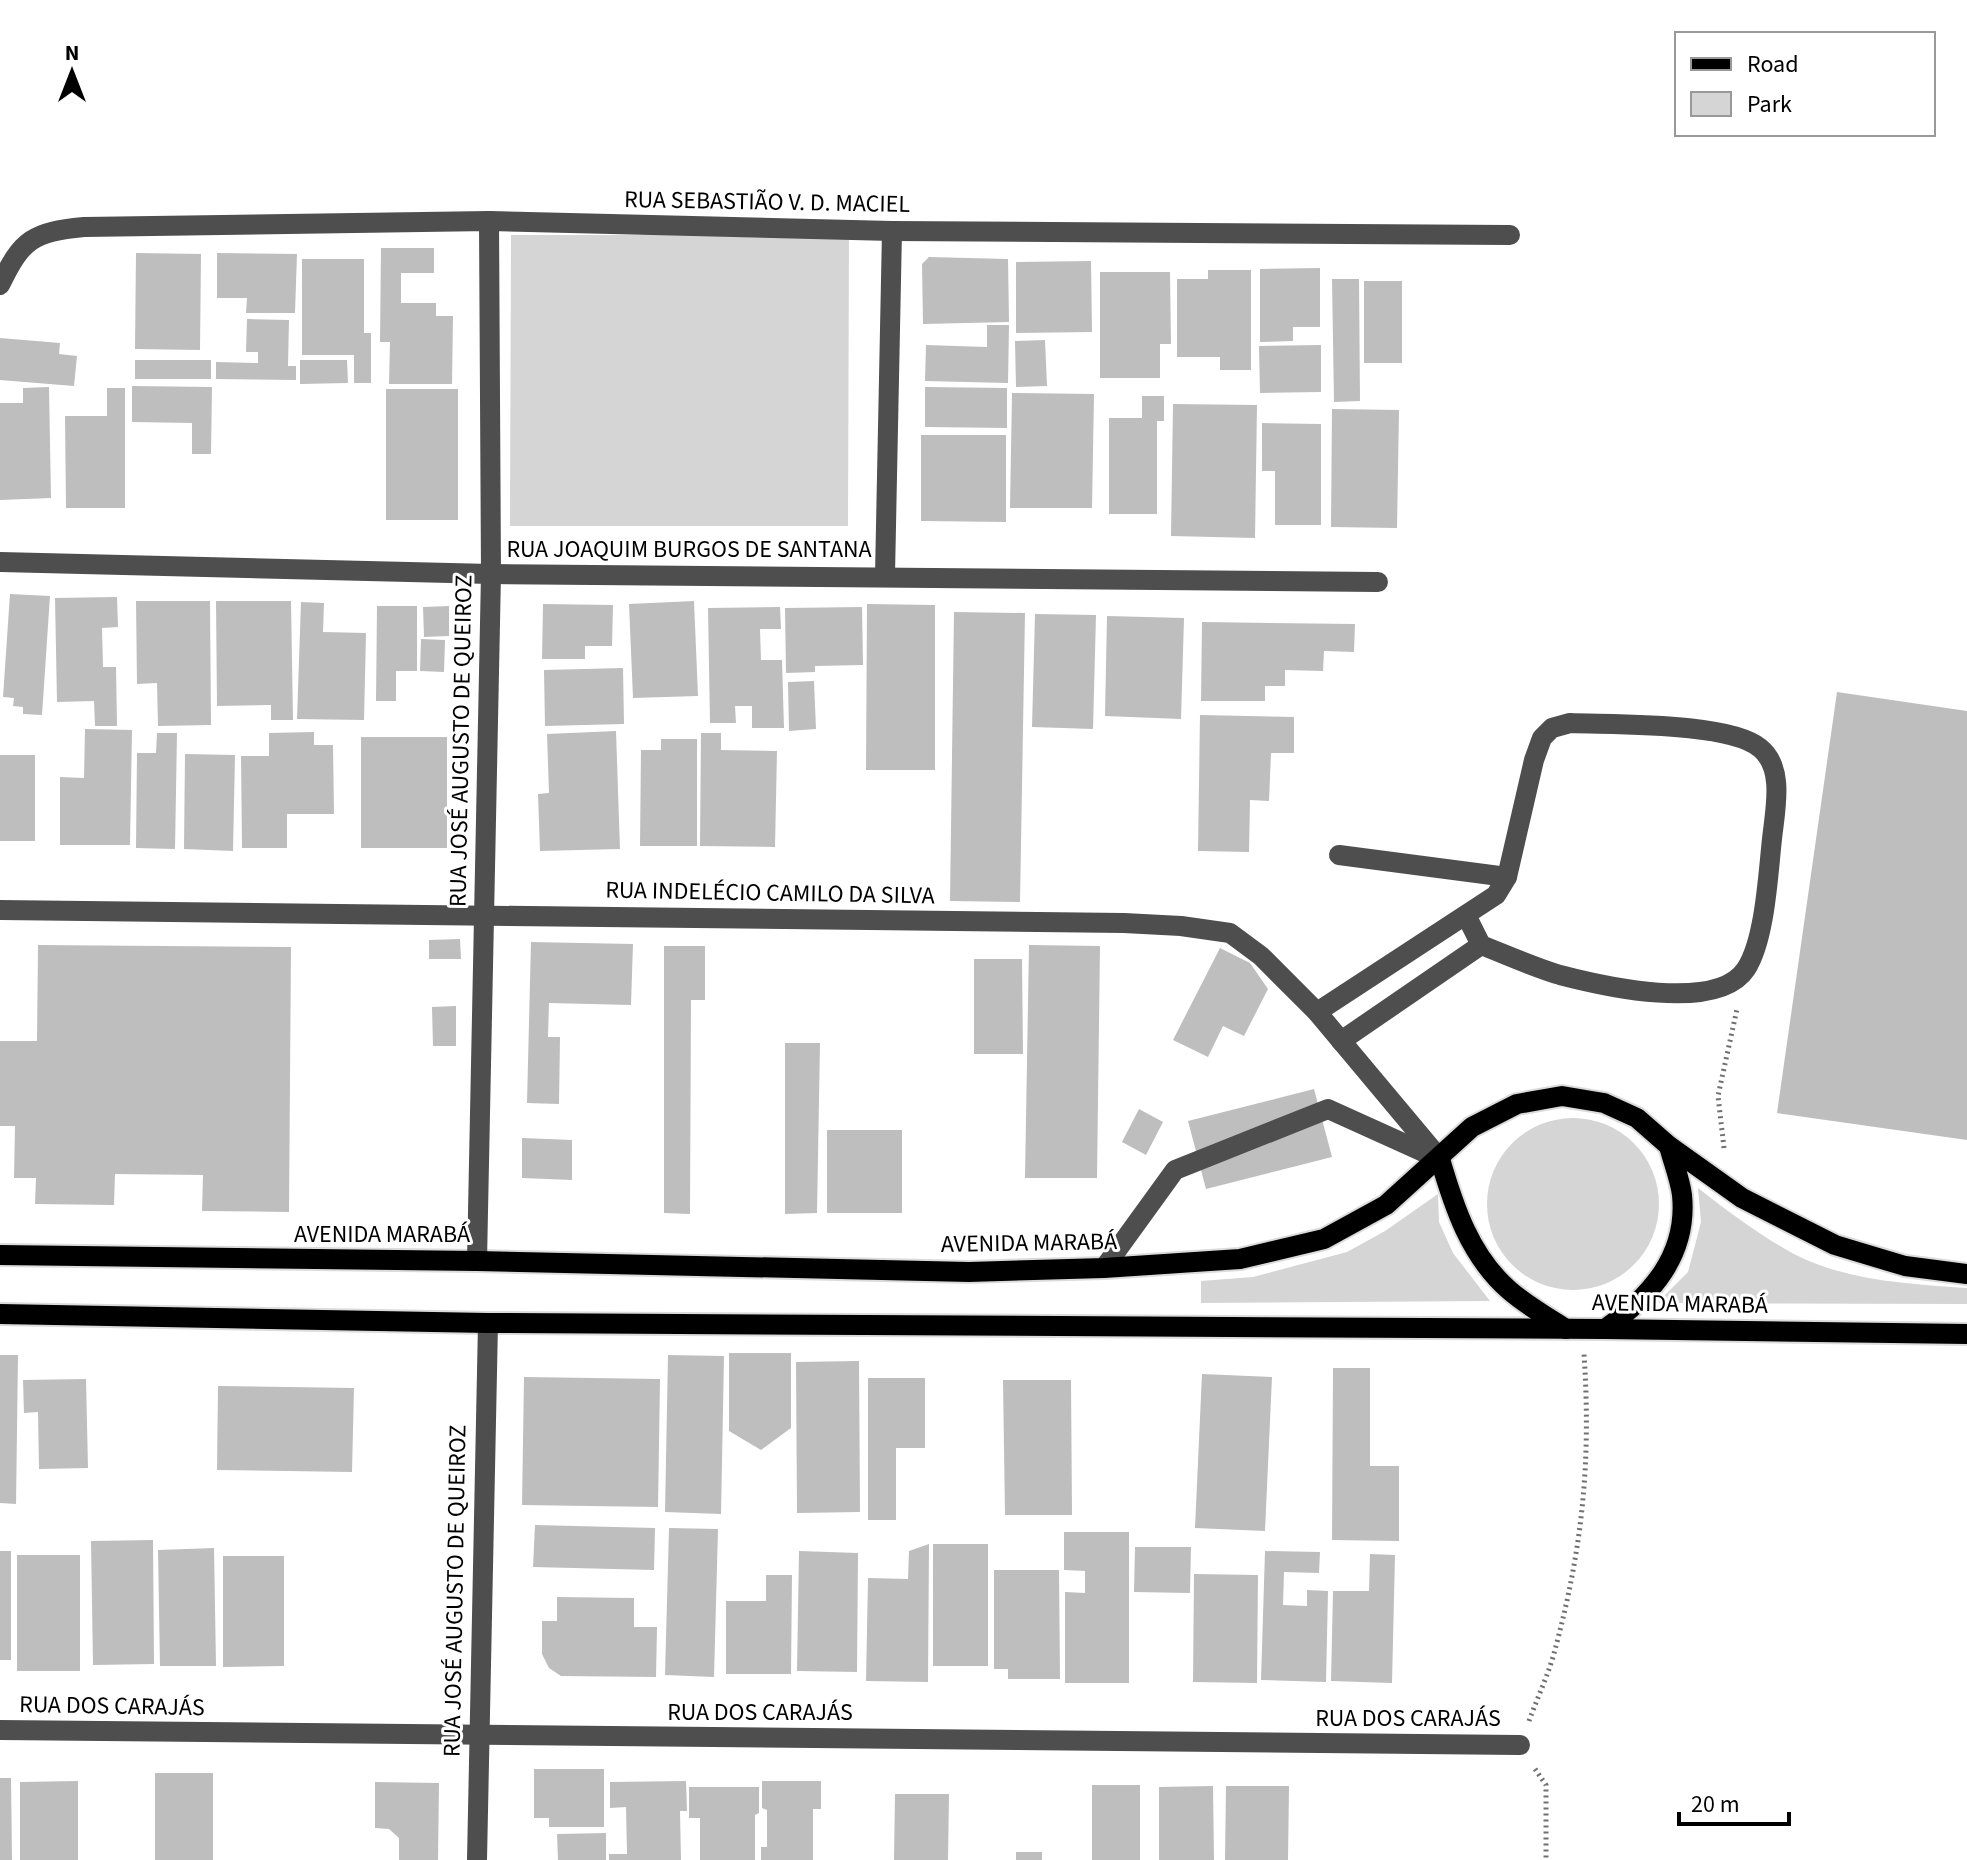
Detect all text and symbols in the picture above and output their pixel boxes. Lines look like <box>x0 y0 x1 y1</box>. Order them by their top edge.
north arrow <box>32 32 112 112</box>
legend <box>1675 32 1935 136</box>
text: N <box>65 37 79 69</box>
text: Road <box>1747 47 1799 82</box>
text: Park <box>1747 87 1792 122</box>
street label: RUA SEBASTIÃO V. D. MACIEL <box>624 182 911 222</box>
street label: RUA JOAQUIM BURGOS DE SANTANA <box>506 532 872 567</box>
street label: RUA JOSÉ AUGUSTO DE QUEIROZ <box>441 574 481 908</box>
street label: RUA INDELÉCIO CAMILO DA SILVA <box>605 873 935 913</box>
street label: AVENIDA MARABÁ <box>294 1217 470 1252</box>
street label: AVENIDA MARABÁ <box>941 1224 1117 1262</box>
street label: AVENIDA MARABÁ <box>1592 1285 1768 1323</box>
street label: RUA JOSÉ AUGUSTO DE QUEIROZ <box>435 1424 475 1758</box>
street label: RUA DOS CARAJÁS <box>19 1687 205 1725</box>
street label: RUA DOS CARAJÁS <box>667 1695 853 1730</box>
street label: RUA DOS CARAJÁS <box>1315 1701 1501 1736</box>
scale bar <box>1679 1776 1789 1826</box>
text: 20 m <box>1691 1787 1740 1822</box>

